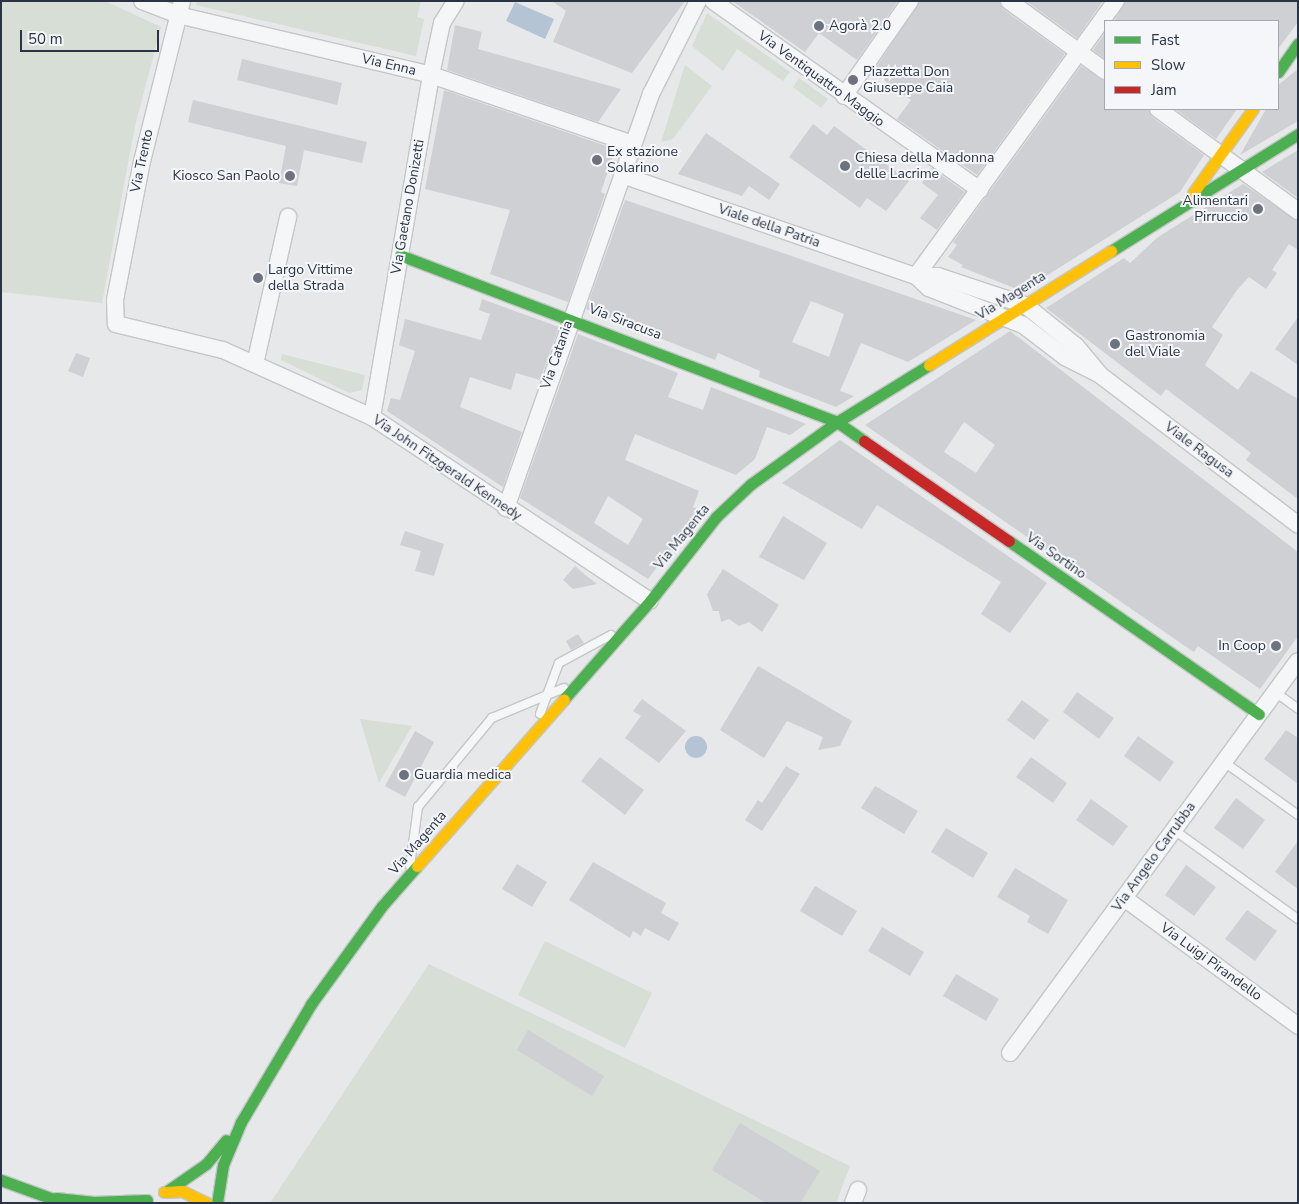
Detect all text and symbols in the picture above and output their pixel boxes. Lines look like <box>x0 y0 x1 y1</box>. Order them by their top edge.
place label: Agorà 2.0 <box>829 18 891 34</box>
scale bar <box>22 20 161 52</box>
marker: Agorà 2.0 <box>813 20 825 32</box>
legend <box>1104 20 1279 110</box>
street label: Via Ventiquattro Maggio <box>754 27 888 131</box>
text: 50 m <box>28 29 63 49</box>
text: Fast <box>1151 30 1179 50</box>
street label: Via Enna <box>360 51 418 79</box>
text: Slow <box>1151 55 1185 75</box>
place label: Piazzetta Don Giuseppe Caia <box>863 64 953 96</box>
marker: Piazzetta Don Giuseppe Caia <box>847 74 859 86</box>
text: Jam <box>1151 80 1177 100</box>
street label: Via Trento <box>127 128 157 194</box>
street label: Via Gaetano Donizetti <box>388 138 428 276</box>
place label: Ex stazione Solarino <box>607 144 678 176</box>
place label: Chiesa della Madonna delle Lacrime <box>855 150 994 182</box>
marker: Ex stazione Solarino <box>591 154 603 166</box>
marker: Chiesa della Madonna delle Lacrime <box>839 160 851 172</box>
place label: Kiosco San Paolo <box>173 168 280 184</box>
marker: Kiosco San Paolo <box>284 170 296 182</box>
place label: Alimentari Pirruccio <box>1182 193 1248 226</box>
street label: Viale della Patria <box>716 201 822 251</box>
marker: Alimentari Pirruccio <box>1252 203 1264 215</box>
place label: Largo Vittime della Strada <box>268 262 353 294</box>
street label: Via Magenta <box>973 268 1049 324</box>
marker: Largo Vittime della Strada <box>252 272 264 284</box>
street label: Via Siracusa <box>586 300 664 344</box>
street label: Via Catania <box>537 318 577 392</box>
place label: Gastronomia del Viale <box>1125 328 1205 361</box>
marker: Gastronomia del Viale <box>1109 338 1121 350</box>
street label: Via John Fitzgerald Kennedy <box>369 412 525 524</box>
street label: Viale Ragusa <box>1161 418 1237 482</box>
street label: Via Magenta <box>651 501 713 573</box>
street label: Via Sortino <box>1023 529 1089 583</box>
place label: In Coop <box>1218 638 1266 654</box>
marker: In Coop <box>1270 640 1282 652</box>
place label: Guardia medica <box>414 767 511 783</box>
marker: Guardia medica <box>398 769 410 781</box>
street label: Via Angelo Carrubba <box>1109 799 1199 915</box>
street label: Via Magenta <box>386 808 450 878</box>
street label: Via Luigi Pirandello <box>1157 919 1265 1005</box>

